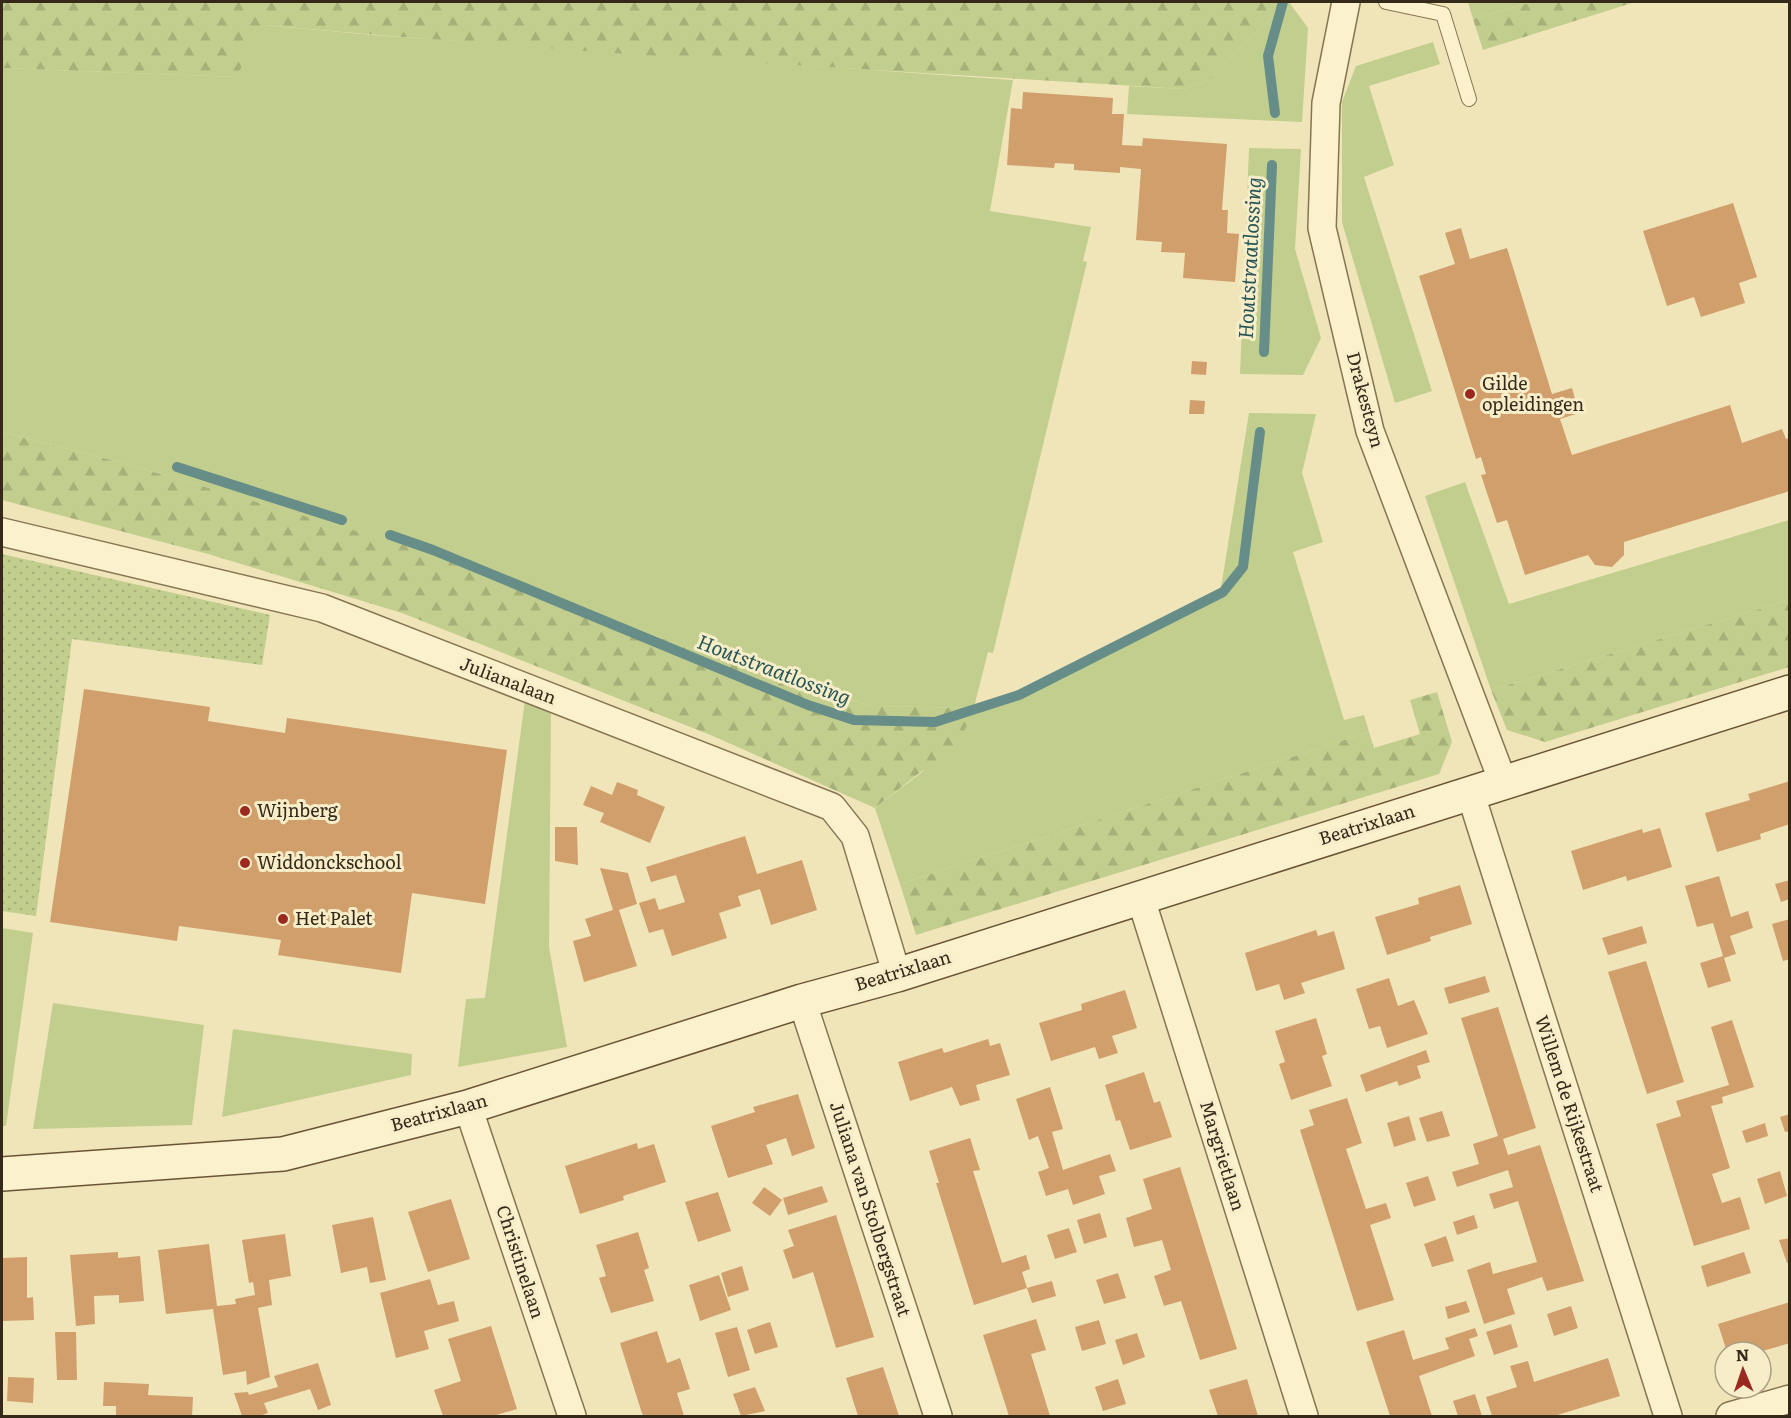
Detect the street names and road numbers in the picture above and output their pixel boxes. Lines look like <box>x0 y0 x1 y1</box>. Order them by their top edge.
street label: Drakesteyn <box>1341 349 1392 451</box>
street label: Julianalaan <box>456 649 561 710</box>
street label: Beatrixlaan <box>1315 796 1418 851</box>
street label: Beatrixlaan <box>851 942 954 997</box>
street label: Willem de Rijkestraat <box>1529 1011 1612 1196</box>
street label: Beatrixlaan <box>387 1086 490 1137</box>
street label: Juliana van Stolbergstraat <box>824 1097 919 1320</box>
street label: Margrietlaan <box>1194 1097 1253 1214</box>
street label: Christinelaan <box>490 1201 553 1322</box>

